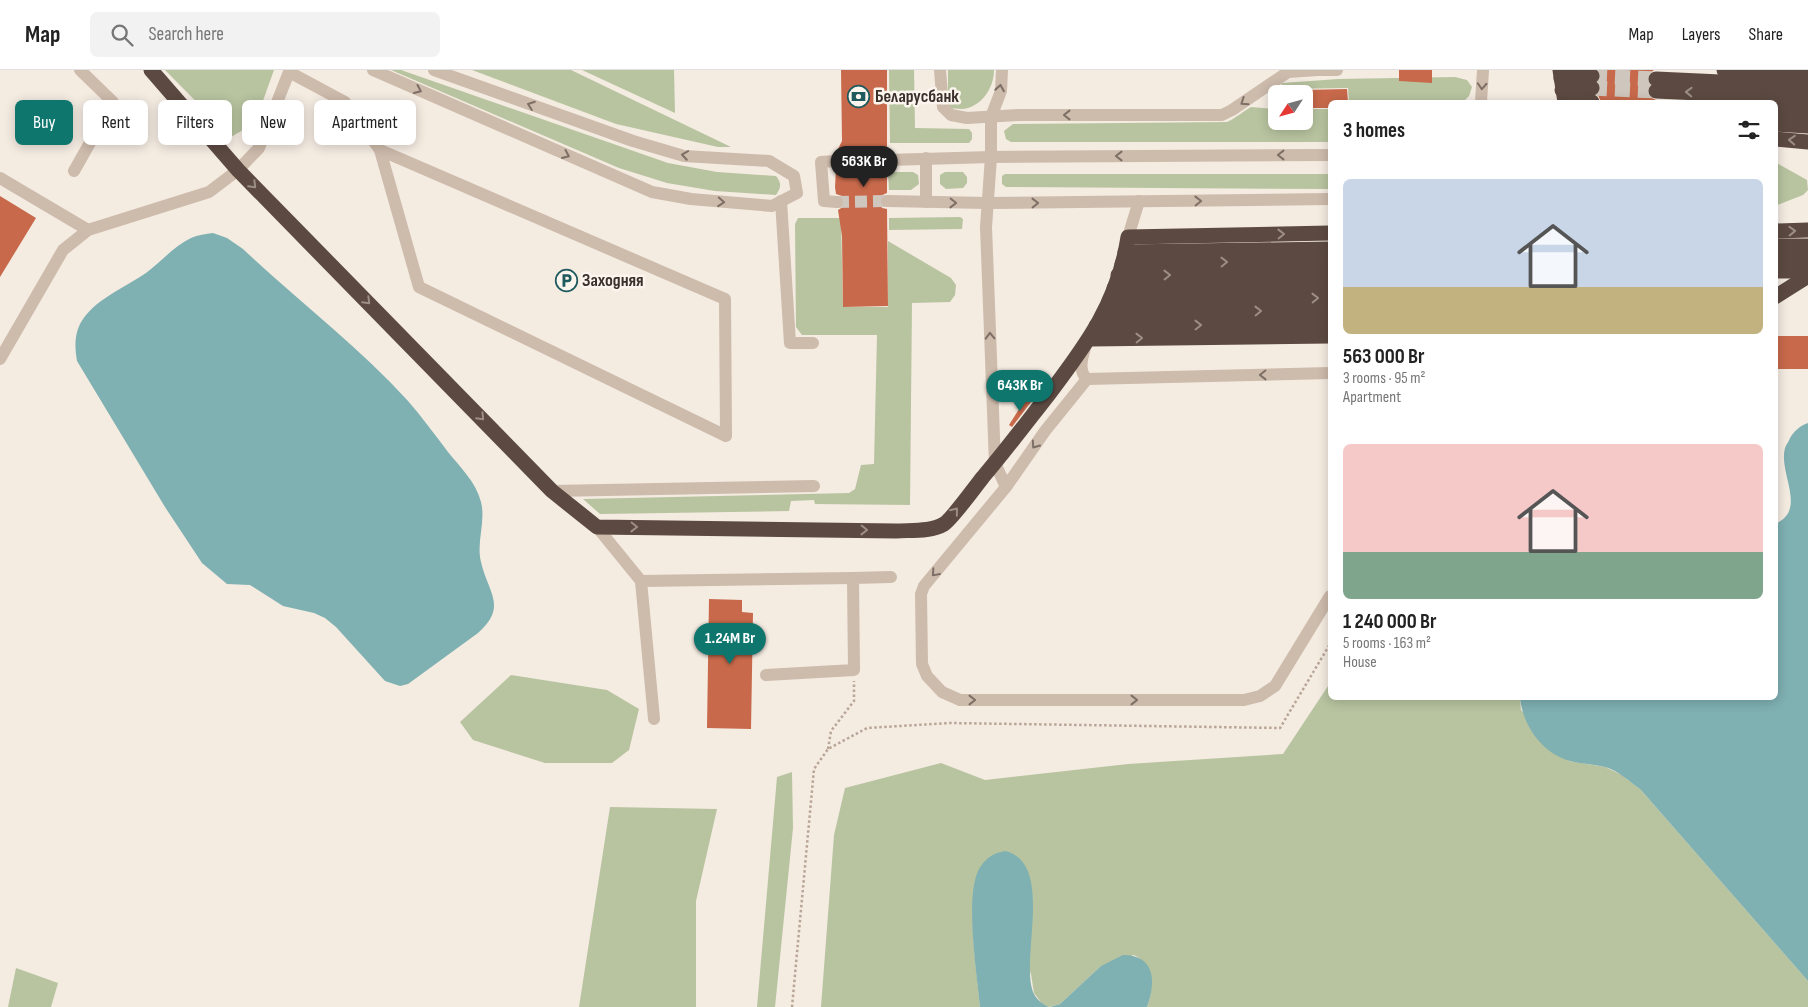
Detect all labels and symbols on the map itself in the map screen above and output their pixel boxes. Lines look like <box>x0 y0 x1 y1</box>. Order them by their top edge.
one-way arrow <box>1476 82 1487 90</box>
one-way arrow <box>413 83 422 94</box>
one-way arrow <box>995 83 1005 92</box>
bank icon: Беларусбанк <box>847 84 871 108</box>
north arrow <box>1268 85 1312 130</box>
place label: Беларусбанк <box>875 86 959 107</box>
one-way arrow <box>1685 87 1693 97</box>
one-way arrow <box>1240 96 1250 105</box>
one-way arrow <box>527 101 536 111</box>
one-way arrow <box>1063 110 1071 120</box>
one-way arrow <box>1787 134 1795 145</box>
pin: 563K Br <box>818 146 910 188</box>
one-way arrow <box>561 149 570 160</box>
one-way arrow <box>681 150 689 161</box>
one-way arrow <box>1277 150 1285 160</box>
one-way arrow <box>1115 151 1122 161</box>
one-way arrow <box>247 179 256 188</box>
one-way arrow <box>717 196 725 207</box>
one-way arrow <box>1194 196 1202 206</box>
one-way arrow <box>950 198 958 208</box>
one-way arrow <box>1032 198 1040 208</box>
one-way arrow <box>1788 226 1796 236</box>
one-way arrow <box>1278 229 1286 239</box>
one-way arrow <box>1220 257 1228 267</box>
parking icon: Заходняя <box>554 268 578 292</box>
one-way arrow <box>1163 269 1171 280</box>
place label: Заходняя <box>582 270 644 291</box>
one-way arrow <box>1312 293 1320 303</box>
one-way arrow <box>361 295 370 304</box>
one-way arrow <box>1254 306 1262 316</box>
one-way arrow <box>1194 320 1202 330</box>
one-way arrow <box>985 331 995 339</box>
one-way arrow <box>1136 333 1143 343</box>
one-way arrow <box>1259 369 1267 380</box>
pin: 643K Br <box>974 370 1066 412</box>
one-way arrow <box>475 411 484 420</box>
one-way arrow <box>1032 439 1041 449</box>
one-way arrow <box>950 508 958 517</box>
one-way arrow <box>630 522 638 532</box>
one-way arrow <box>861 525 869 535</box>
one-way arrow <box>932 567 941 576</box>
pin: 1.24M Br <box>678 622 782 665</box>
one-way arrow <box>968 695 976 705</box>
one-way arrow <box>1130 695 1138 705</box>

